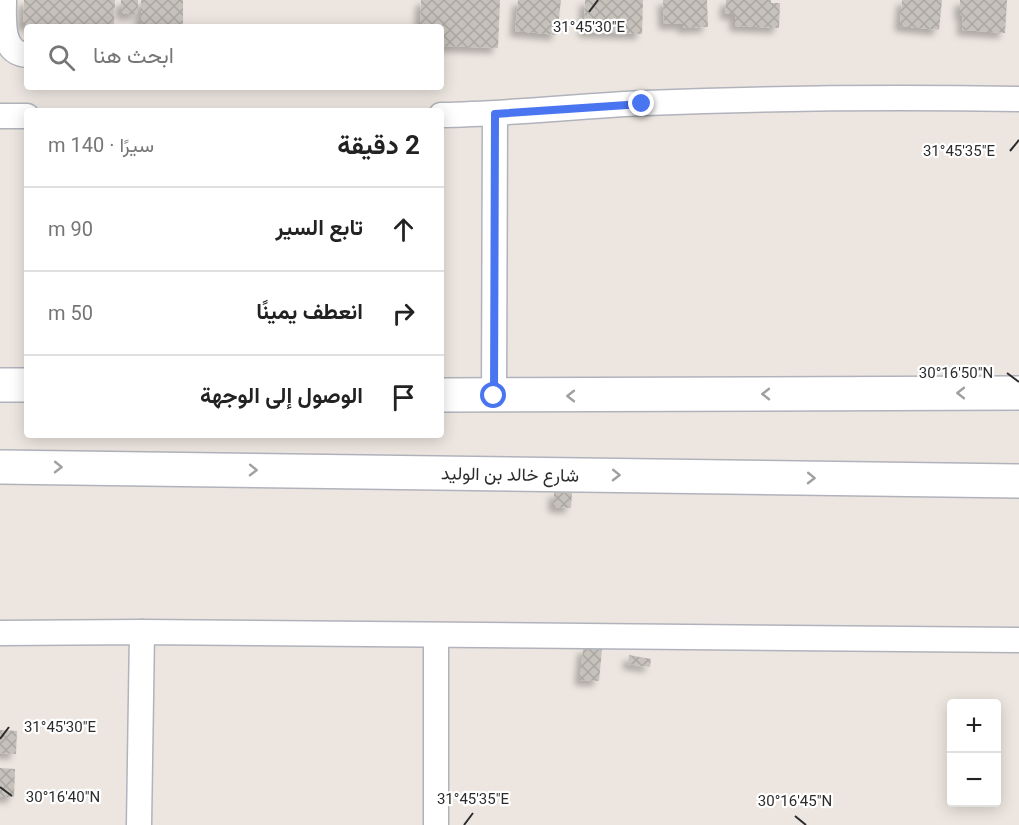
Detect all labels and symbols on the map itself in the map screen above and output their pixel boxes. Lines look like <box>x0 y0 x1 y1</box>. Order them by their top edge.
text: 31°45'30"E <box>553 18 626 36</box>
route end <box>628 90 654 116</box>
text: 31°45'35"E <box>923 142 996 160</box>
text: 30°16'50"N <box>919 364 993 382</box>
route start <box>480 382 506 408</box>
one-way arrow <box>956 387 965 399</box>
one-way arrow <box>761 388 770 401</box>
one-way arrow <box>566 389 575 402</box>
one-way arrow <box>54 461 63 474</box>
street label: شارع خالد بن الوليد <box>441 462 579 488</box>
one-way arrow <box>249 464 258 476</box>
one-way arrow <box>612 469 621 481</box>
one-way arrow <box>807 472 816 484</box>
text: 31°45'30"E <box>24 718 97 736</box>
text: 30°16'40"N <box>26 788 100 806</box>
text: 31°45'35"E <box>437 790 510 808</box>
text: 30°16'45"N <box>758 792 832 810</box>

